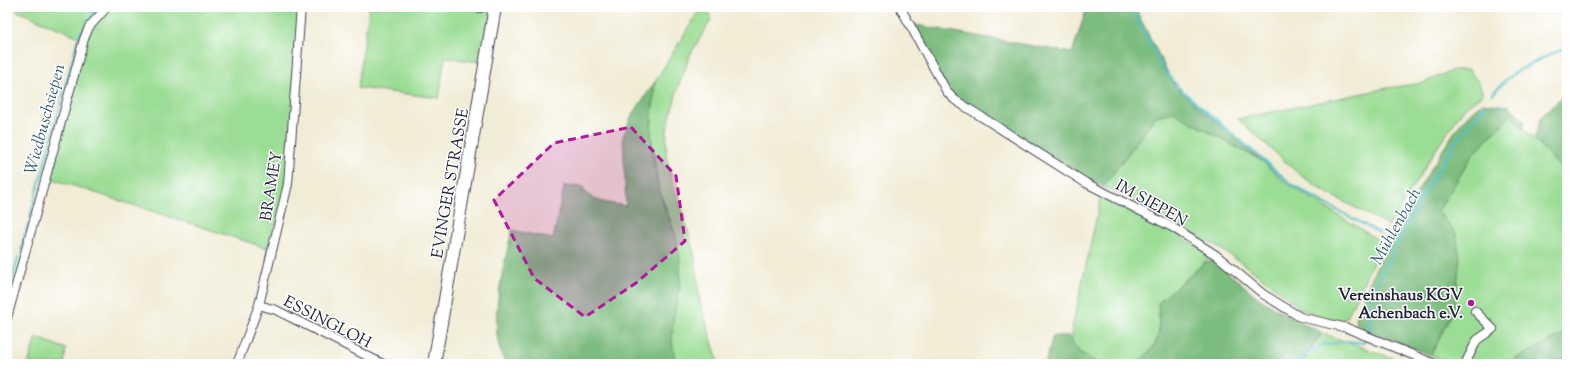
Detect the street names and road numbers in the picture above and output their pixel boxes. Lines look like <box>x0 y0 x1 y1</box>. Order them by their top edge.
street label: EVINGER STRASSE <box>427 106 476 260</box>
street label: BRAMEY <box>256 149 289 223</box>
street label: IM SIEPEN <box>1111 175 1191 234</box>
street label: ESSINGLOH <box>279 291 375 355</box>

